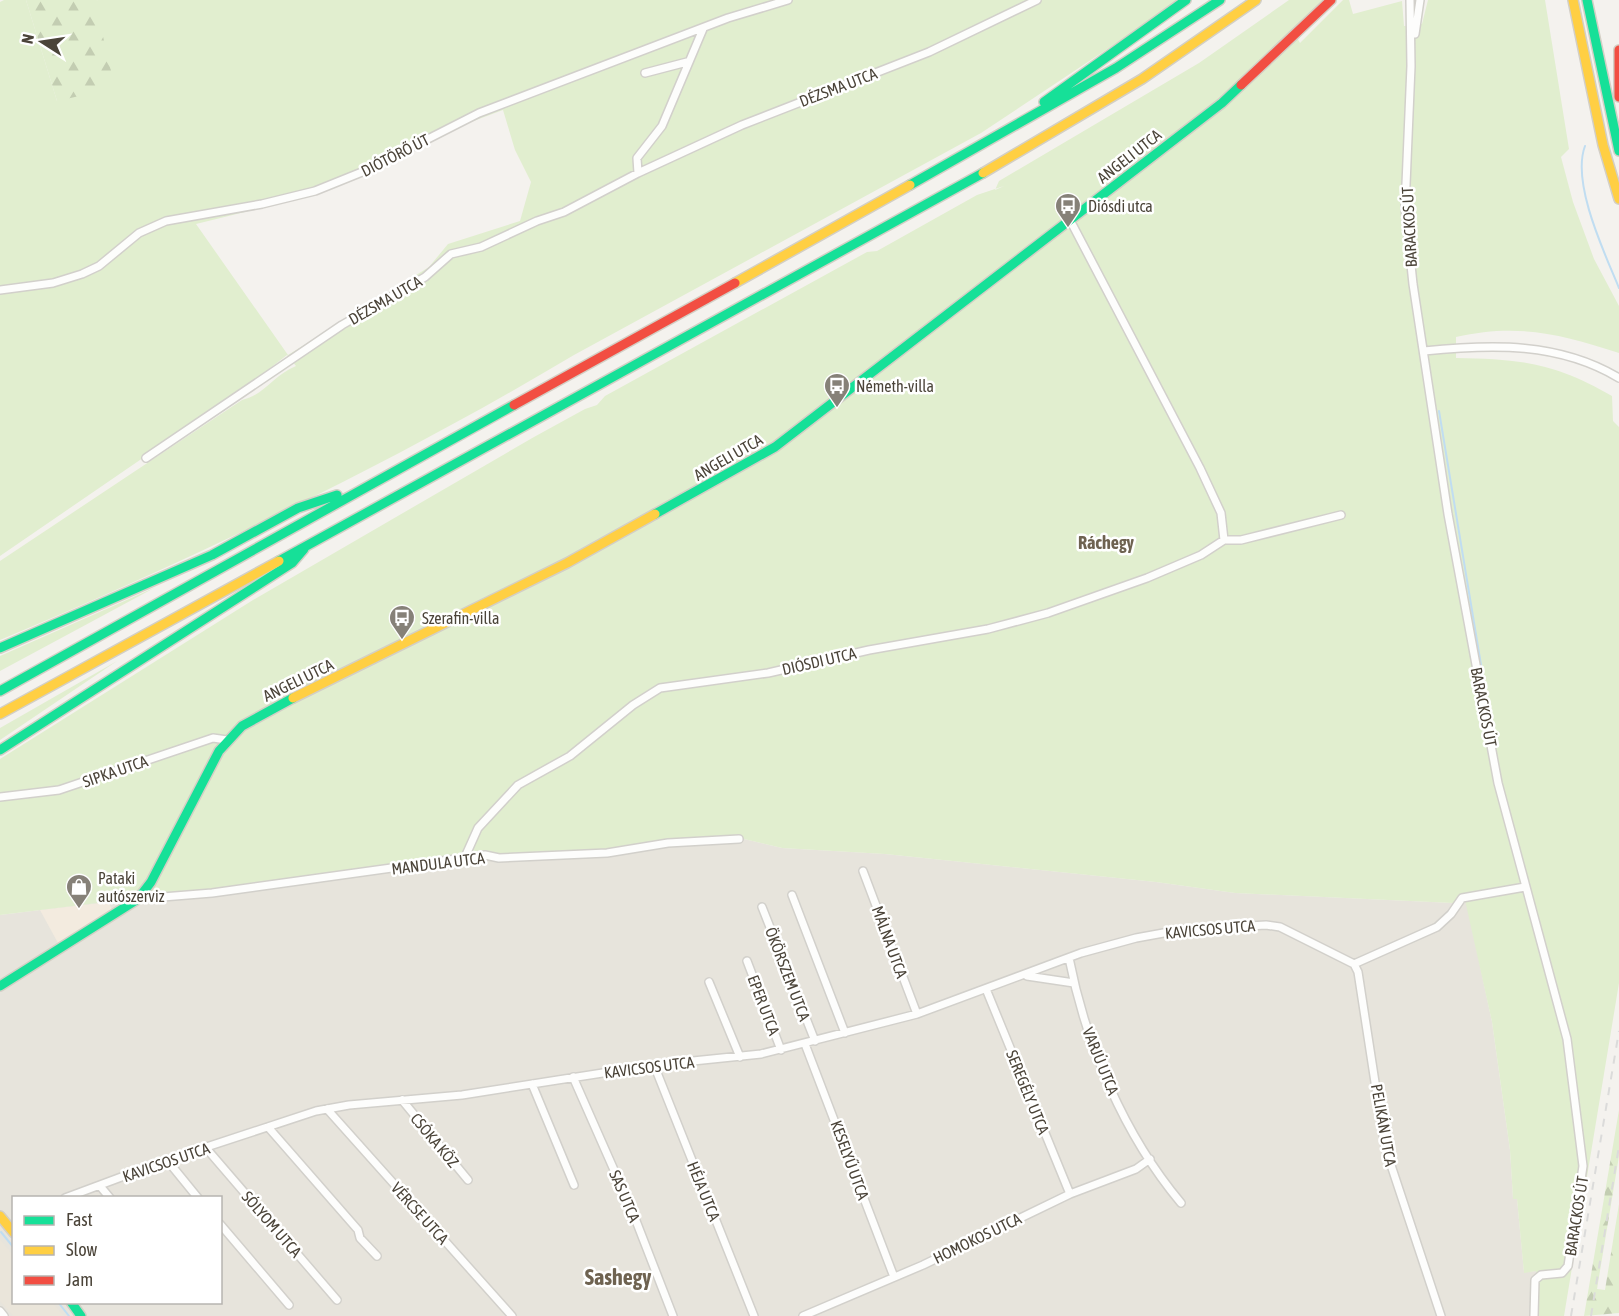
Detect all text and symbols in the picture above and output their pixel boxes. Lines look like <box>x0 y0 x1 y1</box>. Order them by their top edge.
north arrow <box>12 12 72 72</box>
text: N <box>18 32 37 45</box>
street label: DÉZSMA UTCA <box>797 64 879 110</box>
street label: ANGELI UTCA <box>1093 125 1165 187</box>
street label: DIÓTÖRŐ ÚT <box>358 130 432 180</box>
street label: BARACKOS ÚT <box>1398 186 1420 268</box>
bus stop icon: Diósdi utca <box>1053 191 1083 229</box>
place label: Diósdi utca <box>1088 197 1153 215</box>
street label: DÉZSMA UTCA <box>345 272 425 328</box>
bus stop icon: Németh-villa <box>822 371 852 409</box>
place label: Németh-villa <box>856 377 934 395</box>
street label: ANGELI UTCA <box>690 430 766 484</box>
district label: Ráchegy <box>1078 532 1135 553</box>
bus stop icon: Szerafin-villa <box>387 603 417 641</box>
place label: Szerafin-villa <box>422 609 499 627</box>
street label: DIÓSDI UTCA <box>780 644 858 678</box>
street label: ANGELI UTCA <box>260 655 336 705</box>
street label: BARACKOS ÚT <box>1467 666 1501 748</box>
street label: SIPKA UTCA <box>80 751 150 791</box>
street label: MANDULA UTCA <box>390 848 486 878</box>
place label: Pataki autószerviz <box>98 869 165 905</box>
shop icon: Pataki autószerviz <box>64 872 94 910</box>
street label: MÁLNA UTCA <box>869 903 911 981</box>
street label: KAVICSOS UTCA <box>1164 916 1256 942</box>
street label: ÖKÖRSZEM UTCA <box>762 925 814 1024</box>
street label: EPER UTCA <box>744 972 784 1038</box>
street label: VARJÚ UTCA <box>1079 1025 1123 1098</box>
street label: SEREGÉLY UTCA <box>1003 1047 1053 1137</box>
street label: KAVICSOS UTCA <box>603 1053 695 1081</box>
street label: PELIKÁN UTCA <box>1368 1082 1400 1168</box>
street label: CSÓKA KÖZ <box>407 1109 463 1171</box>
street label: KESELYŰ UTCA <box>827 1118 873 1202</box>
street label: KAVICSOS UTCA <box>120 1139 212 1185</box>
street label: HÉJA UTCA <box>684 1159 724 1223</box>
street label: SAS UTCA <box>606 1167 644 1225</box>
street label: BARACKOS ÚT <box>1561 1175 1591 1257</box>
street label: VÉRCSE UTCA <box>388 1179 452 1248</box>
street label: SÓLYOM UTCA <box>239 1187 306 1261</box>
legend <box>12 1196 222 1304</box>
text: Fast <box>66 1209 93 1230</box>
street label: HOMOKOS UTCA <box>930 1209 1024 1267</box>
text: Slow <box>66 1239 97 1260</box>
district label: Sashegy <box>585 1264 651 1290</box>
text: Jam <box>66 1269 93 1290</box>

